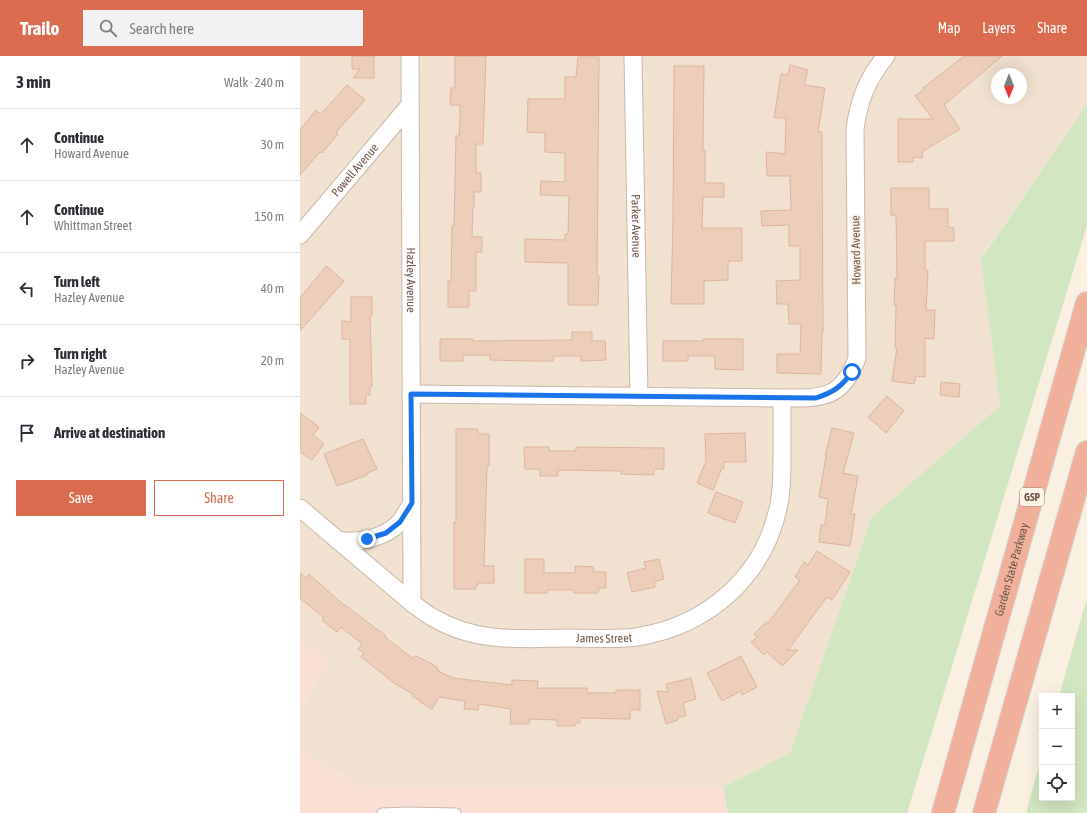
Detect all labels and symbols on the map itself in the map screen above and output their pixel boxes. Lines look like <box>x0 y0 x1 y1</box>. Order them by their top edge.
north arrow <box>991 68 1027 104</box>
street label: Powell Avenue <box>329 141 381 199</box>
street label: Parker Avenue <box>628 194 644 258</box>
street label: Howard Avenue <box>848 215 864 285</box>
street label: Hazley Avenue <box>404 247 418 313</box>
route start <box>843 363 861 381</box>
road number: GSP <box>1020 488 1044 506</box>
street label: Garden State Parkway <box>992 521 1032 618</box>
route end <box>358 530 376 548</box>
street label: James Street <box>576 631 633 646</box>

